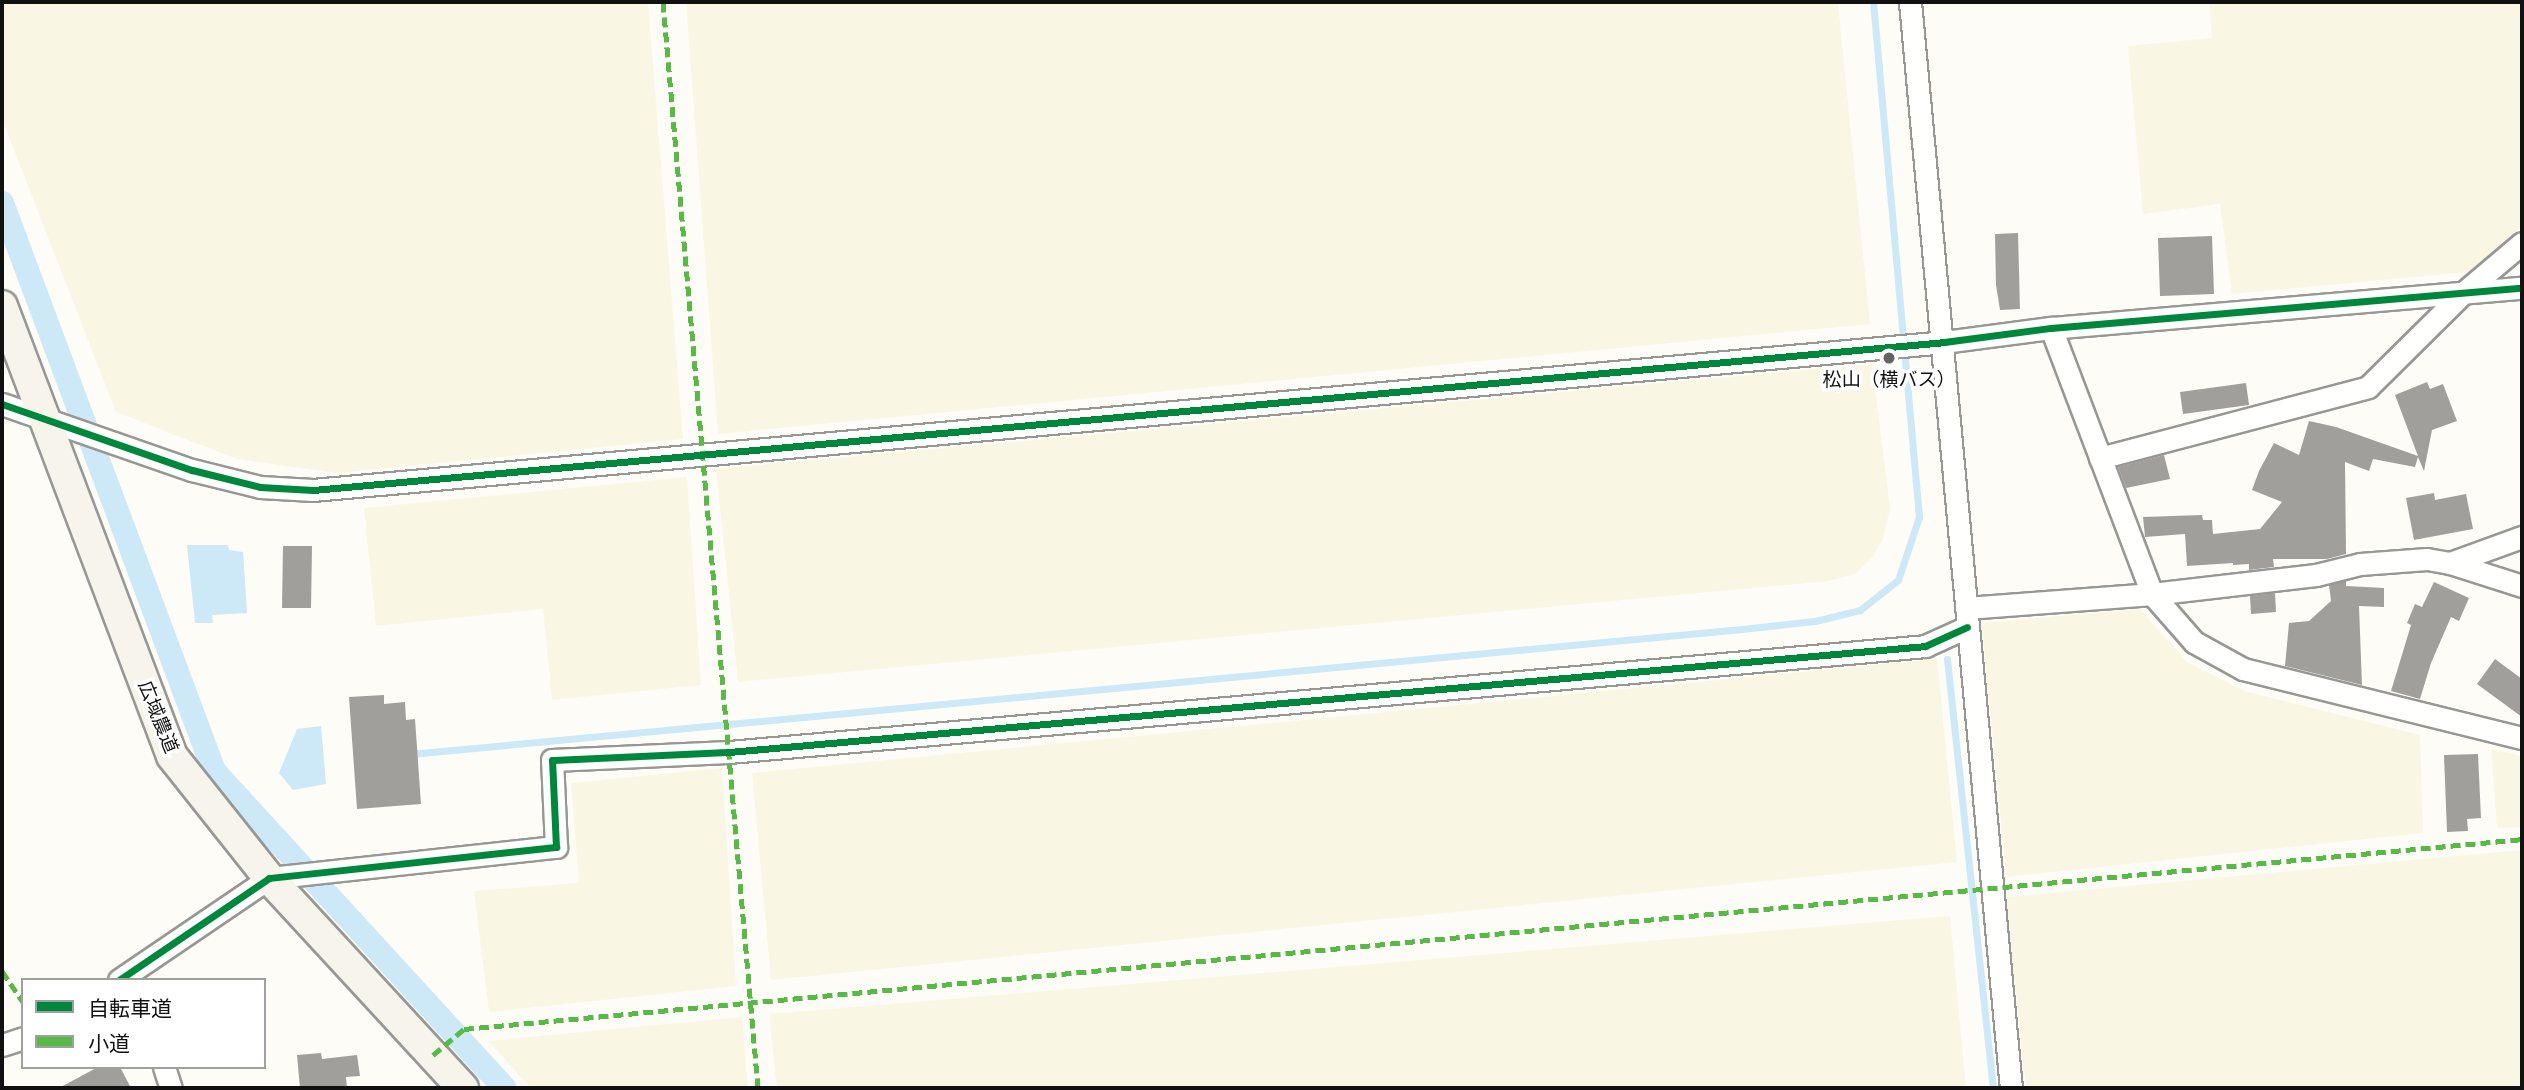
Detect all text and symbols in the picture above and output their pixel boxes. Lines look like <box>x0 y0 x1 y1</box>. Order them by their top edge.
marker: 松山（横バス） <box>1881 350 1897 366</box>
place label: 松山（横バス） <box>1823 369 1955 391</box>
street label: 広域農道 <box>133 677 183 757</box>
legend <box>21 978 266 1069</box>
text: 自転車道 <box>88 996 172 1022</box>
text: 小道 <box>88 1031 130 1057</box>

